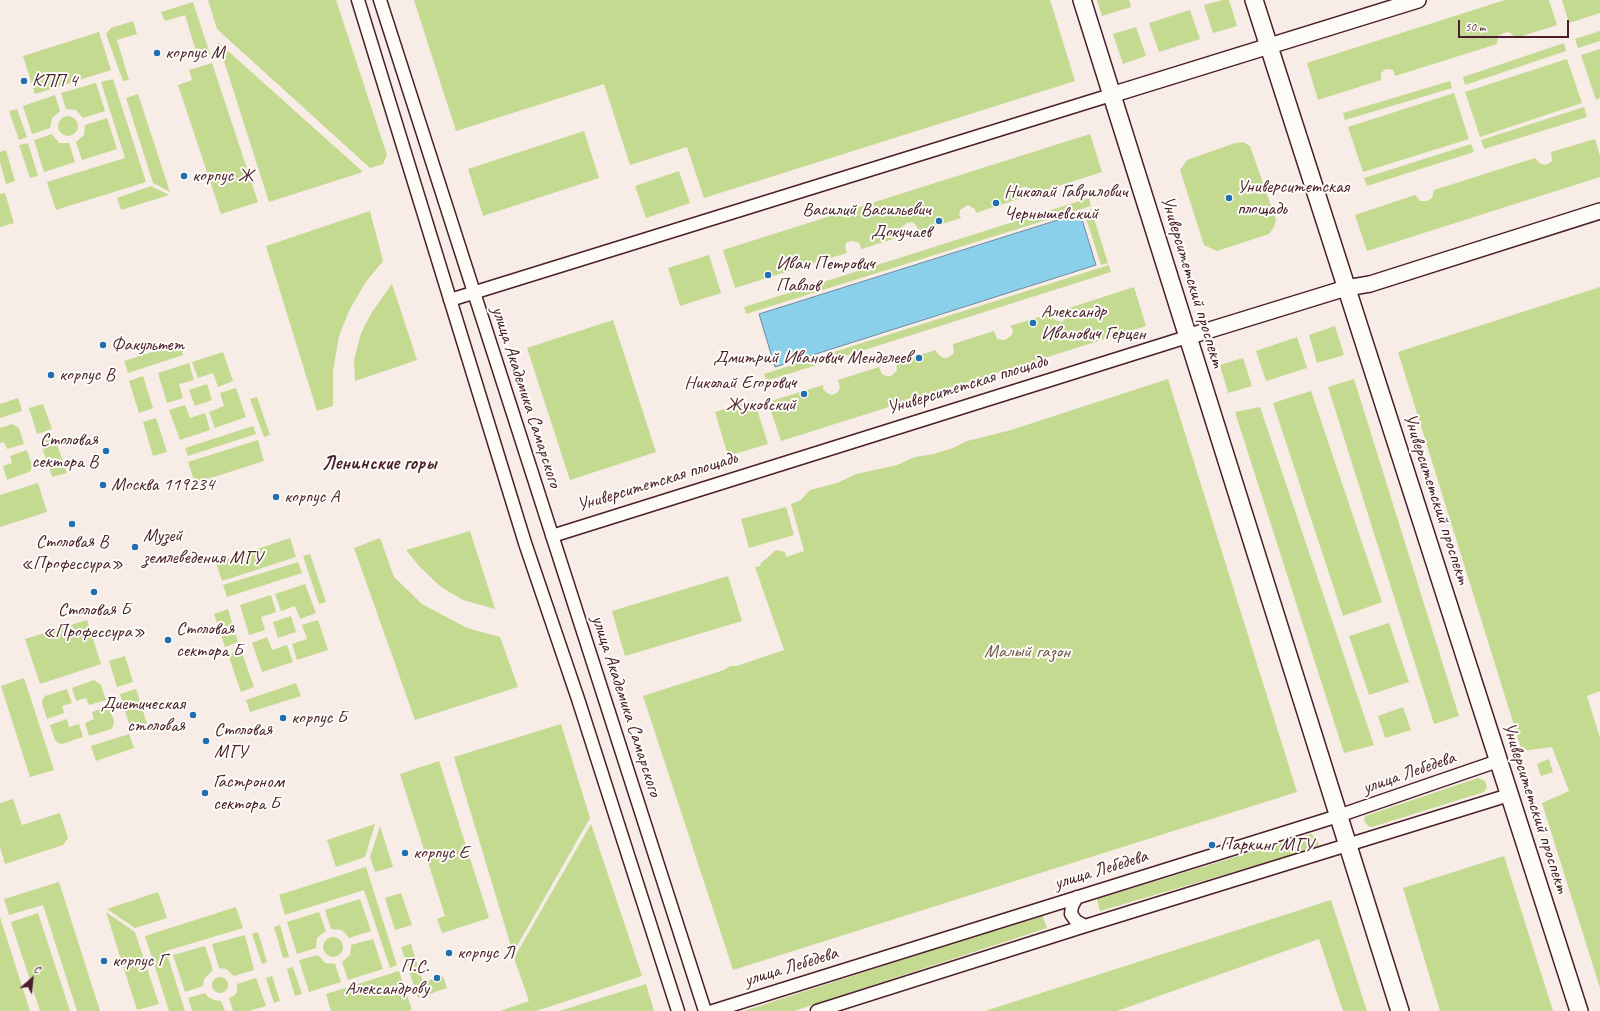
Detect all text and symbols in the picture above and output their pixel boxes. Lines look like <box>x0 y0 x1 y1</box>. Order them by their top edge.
scale bar <box>1460 12 1571 38</box>
text: 50 m <box>1465 19 1485 35</box>
place label: корпус М <box>165 42 224 64</box>
marker: корпус М <box>152 48 162 58</box>
place label: КПП 4 <box>32 70 78 92</box>
marker: КПП 4 <box>19 76 29 86</box>
place label: корпус Ж <box>192 165 254 187</box>
marker: корпус Ж <box>179 171 189 181</box>
place label: Университетская площадь <box>1237 176 1349 220</box>
place label: Николай Гаврилович Чернышевский <box>1004 181 1128 225</box>
street label: Университетский проспект <box>1155 193 1229 371</box>
marker: Университетская площадь <box>1224 193 1234 203</box>
marker: Николай Гаврилович Чернышевский <box>991 198 1001 208</box>
place label: Василий Васильевич Докучаев <box>802 199 931 243</box>
marker: Василий Васильевич Докучаев <box>934 216 944 226</box>
place label: Иван Петрович Павлов <box>776 253 874 297</box>
marker: Иван Петрович Павлов <box>763 270 773 280</box>
place label: Александр Иванович Герцен <box>1041 301 1145 345</box>
street label: улица Академика Самарского <box>486 303 566 491</box>
marker: Александр Иванович Герцен <box>1028 318 1038 328</box>
place label: Факультет <box>111 334 184 356</box>
marker: Факультет <box>98 340 108 350</box>
place label: Дмитрий Иванович Менделеев <box>713 347 911 369</box>
street label: Университетская площадь <box>884 350 1050 420</box>
marker: Дмитрий Иванович Менделеев <box>914 353 924 363</box>
place label: корпус В <box>59 364 115 386</box>
marker: корпус В <box>46 370 56 380</box>
place label: Николай Егорович Жуковский <box>684 372 796 416</box>
marker: Николай Егорович Жуковский <box>799 389 809 399</box>
street label: Университетский проспект <box>1398 411 1474 587</box>
place label: Столовая сектора В <box>32 429 98 473</box>
marker: Столовая сектора В <box>101 446 111 456</box>
street label: Университетская площадь <box>574 447 740 517</box>
district label: Ленинские горы <box>322 452 436 476</box>
place label: Москва 119234 <box>111 474 214 496</box>
marker: Москва 119234 <box>98 480 108 490</box>
place label: корпус А <box>284 486 339 508</box>
marker: корпус А <box>271 492 281 502</box>
marker: Столовая В «Профессура» <box>67 519 77 529</box>
place label: Музей землеведения МГУ <box>143 525 263 569</box>
place label: Столовая В «Профессура» <box>21 531 123 575</box>
marker: Музей землеведения МГУ <box>130 542 140 552</box>
marker: Столовая Б «Профессура» <box>89 587 99 597</box>
place label: Столовая Б «Профессура» <box>43 599 145 643</box>
street label: улица Академика Самарского <box>586 612 666 800</box>
place label: Столовая сектора Б <box>176 618 242 662</box>
marker: Столовая сектора Б <box>163 635 173 645</box>
park label: Малый газон <box>984 641 1070 663</box>
place label: Диетическая столовая <box>101 693 185 737</box>
place label: корпус Б <box>291 707 346 729</box>
marker: Диетическая столовая <box>188 710 198 720</box>
marker: корпус Б <box>278 713 288 723</box>
place label: Столовая МГУ <box>214 719 272 763</box>
street label: Университетский проспект <box>1497 720 1573 896</box>
marker: Столовая МГУ <box>201 736 211 746</box>
street label: улица Лебедева <box>1360 746 1458 800</box>
place label: Гастроном сектора Б <box>213 771 284 815</box>
marker: Гастроном сектора Б <box>200 788 210 798</box>
place label: Паркинг МГУ <box>1220 834 1313 856</box>
marker: Паркинг МГУ <box>1207 840 1217 850</box>
place label: корпус Е <box>413 842 469 864</box>
street label: улица Лебедева <box>1051 845 1151 895</box>
marker: корпус Е <box>400 848 410 858</box>
place label: корпус Л <box>457 942 514 964</box>
street label: улица Лебедева <box>741 942 841 992</box>
marker: корпус Л <box>444 948 454 958</box>
place label: корпус Г <box>112 950 167 972</box>
marker: корпус Г <box>99 956 109 966</box>
place label: П.С. Александрову <box>345 956 429 1000</box>
north arrow <box>12 959 52 999</box>
text: С <box>32 961 43 976</box>
marker: П.С. Александрову <box>432 973 442 983</box>

